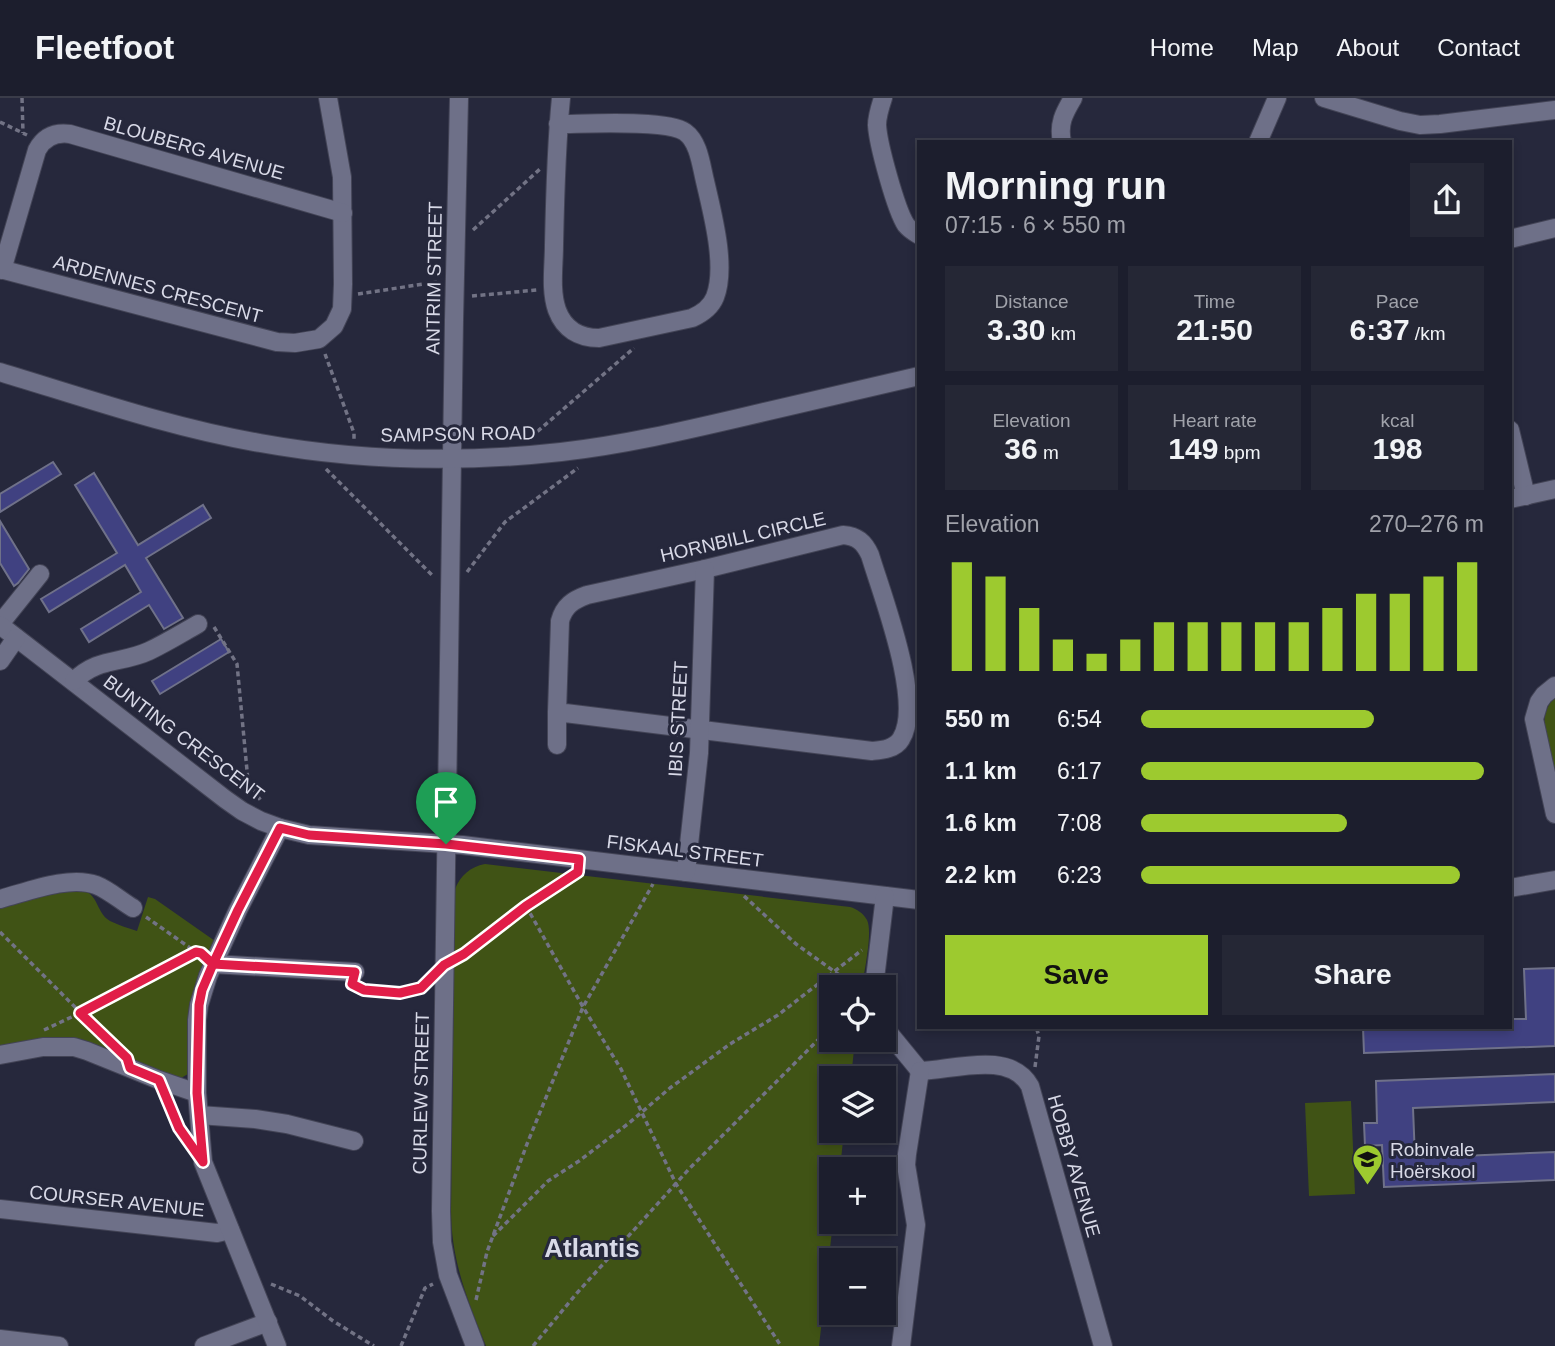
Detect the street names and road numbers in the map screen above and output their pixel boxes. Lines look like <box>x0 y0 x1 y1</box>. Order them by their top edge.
street label: BLOUBERG AVENUE <box>101 112 287 184</box>
street label: ANTRIM STREET <box>422 201 446 355</box>
street label: ARDENNES CRESCENT <box>51 251 265 327</box>
street label: SAMPSON ROAD <box>380 422 536 446</box>
street label: HORNBILL CIRCLE <box>658 508 828 566</box>
street label: IBIS STREET <box>664 660 692 778</box>
street label: BUNTING CRESCENT <box>100 671 269 805</box>
street label: FISKAAL STREET <box>605 831 765 871</box>
street label: CURLEW STREET <box>409 1011 433 1174</box>
street label: HOBBY AVENUE <box>1044 1092 1104 1240</box>
street label: COURSER AVENUE <box>28 1181 206 1221</box>

